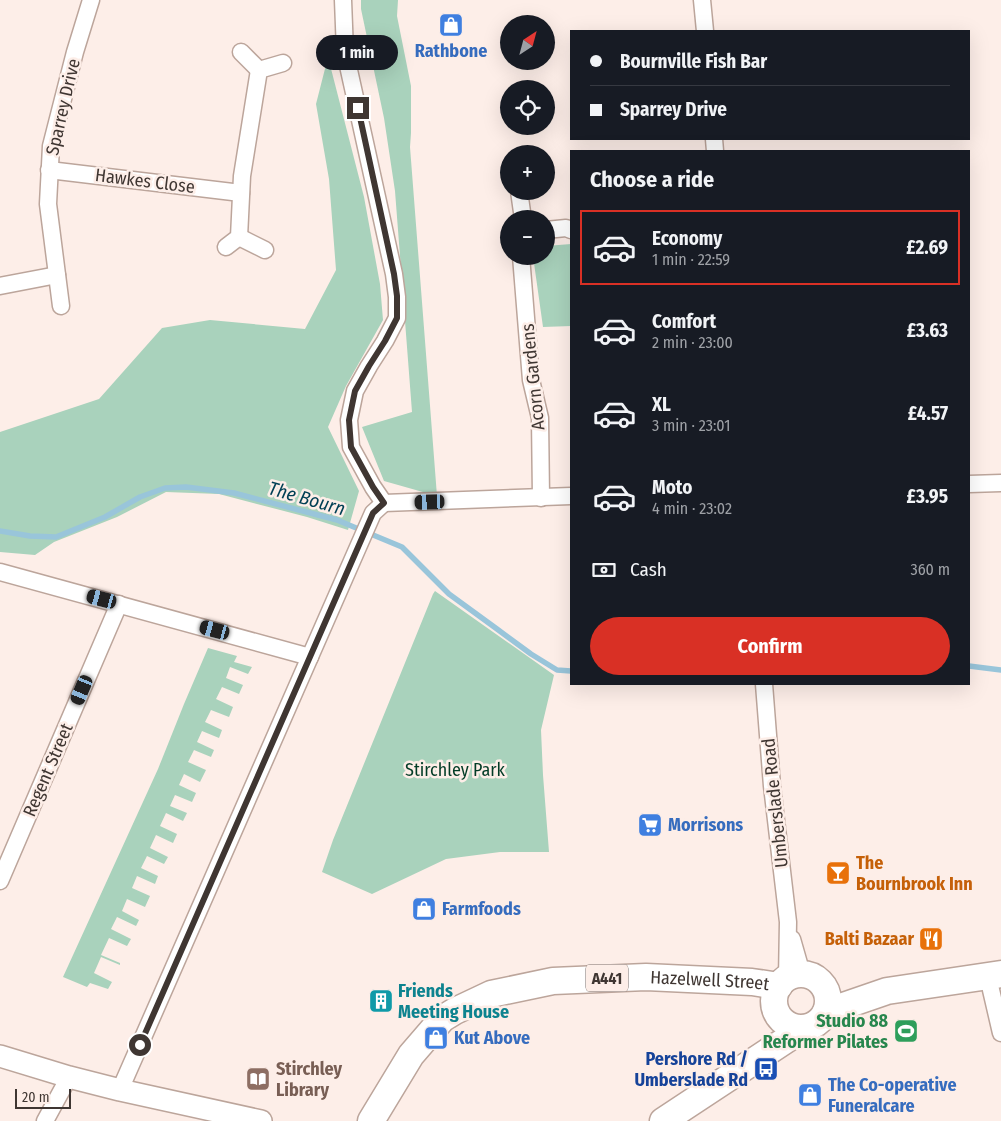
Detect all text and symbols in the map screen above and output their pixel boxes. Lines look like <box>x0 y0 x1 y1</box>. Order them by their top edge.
shop icon: Rathbone <box>438 12 464 38</box>
north arrow <box>500 15 555 70</box>
map controls <box>500 15 555 265</box>
callout: 1 min <box>317 36 399 70</box>
place label: Rathbone <box>415 40 487 62</box>
text: 1 min <box>340 43 374 62</box>
text: Bournville Fish Bar <box>620 50 767 73</box>
street label: Sparrey Drive <box>41 56 85 157</box>
button: locate <box>500 80 555 135</box>
route end <box>347 97 369 119</box>
text: Sparrey Drive <box>620 98 727 121</box>
button: + <box>500 145 555 200</box>
street label: Hawkes Close <box>94 164 196 198</box>
text: Choose a ride <box>590 166 714 193</box>
button: − <box>500 210 555 265</box>
icon: car <box>592 225 637 270</box>
text: Economy <box>652 227 722 250</box>
text: £2.69 <box>906 236 948 259</box>
text: 1 min · 22:59 <box>652 250 730 269</box>
icon: car <box>592 308 637 353</box>
text: Comfort <box>652 310 716 333</box>
text: £3.63 <box>907 319 948 342</box>
street label: Acorn Gardens <box>516 322 550 431</box>
text: 2 min · 23:00 <box>652 333 733 352</box>
icon: car <box>592 391 637 436</box>
text: XL <box>652 393 671 416</box>
text: £4.57 <box>908 402 948 425</box>
text: 3 min · 23:01 <box>652 416 730 435</box>
icon: car <box>592 474 637 519</box>
text: Moto <box>652 476 692 499</box>
water label: The Bourn <box>266 477 348 520</box>
text: £3.95 <box>907 485 948 508</box>
car <box>414 494 445 510</box>
text: 4 min · 23:02 <box>652 499 732 518</box>
icon: cash <box>590 556 618 584</box>
text: Cash <box>630 558 667 581</box>
text: 360 m <box>910 560 950 579</box>
car <box>85 588 118 610</box>
button: Confirm <box>590 617 950 675</box>
car <box>198 619 231 641</box>
car <box>69 673 94 707</box>
street label: Regent Street <box>18 720 78 820</box>
street label: Umberslade Road <box>757 737 793 869</box>
park label: Stirchley Park <box>405 759 506 781</box>
supermarket icon: Morrisons <box>637 812 663 838</box>
place label: Morrisons <box>668 814 743 836</box>
place label: The Bournbrook Inn <box>856 852 973 895</box>
bar icon: The Bournbrook Inn <box>825 860 851 886</box>
shop icon: Farmfoods <box>411 896 437 922</box>
place label: Farmfoods <box>442 898 521 920</box>
restaurant icon: Balti Bazaar <box>918 926 944 952</box>
place label: Balti Bazaar <box>825 928 914 950</box>
road number: A441 <box>586 964 628 991</box>
street label: Hazelwell Street <box>650 966 771 995</box>
place label: Friends Meeting House <box>398 980 509 1023</box>
building icon: Friends Meeting House <box>368 988 394 1014</box>
place label: Studio 88 Reformer Pilates <box>763 1010 888 1053</box>
sports icon: Studio 88 Reformer Pilates <box>893 1018 919 1044</box>
shop icon: Kut Above <box>423 1025 449 1051</box>
place label: Kut Above <box>454 1027 530 1049</box>
route start <box>129 1034 151 1056</box>
place label: Pershore Rd / Umberslade Rd <box>634 1048 748 1091</box>
bus stop icon: Pershore Rd / Umberslade Rd <box>753 1056 779 1082</box>
place label: Stirchley Library <box>276 1058 343 1101</box>
library icon: Stirchley Library <box>245 1066 271 1092</box>
place label: The Co-operative Funeralcare <box>828 1074 957 1117</box>
shop icon: The Co-operative Funeralcare <box>797 1082 823 1108</box>
scale bar <box>15 1086 71 1109</box>
text: 20 m <box>22 1089 50 1106</box>

